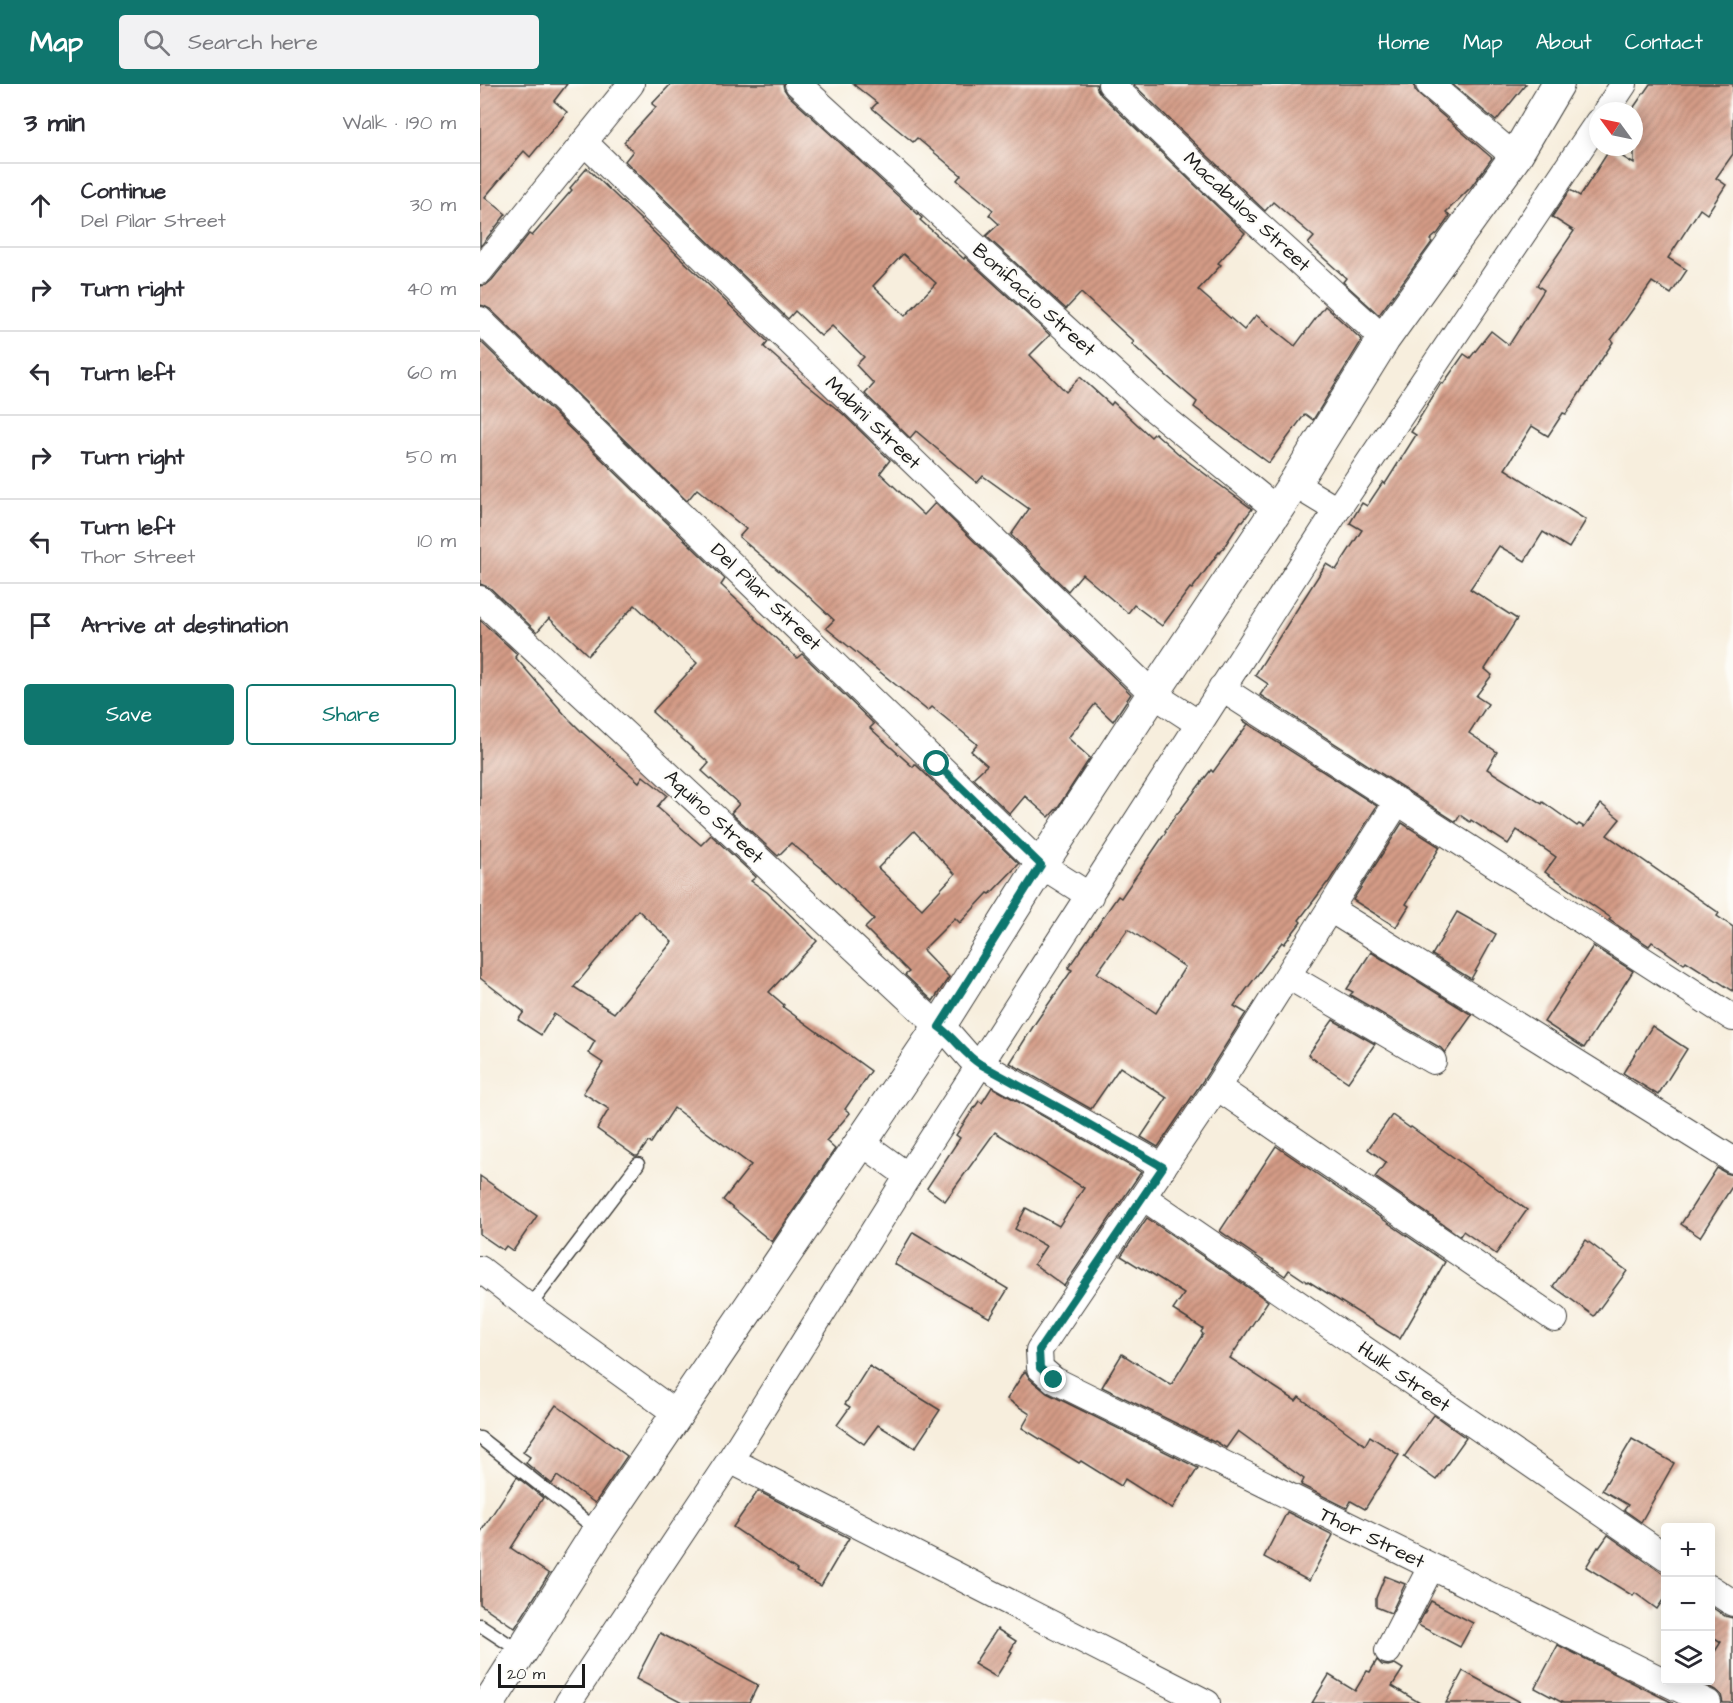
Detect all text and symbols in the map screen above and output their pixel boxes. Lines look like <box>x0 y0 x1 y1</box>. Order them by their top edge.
search box <box>119 15 539 69</box>
text: Map <box>30 23 83 62</box>
icon: search <box>140 26 173 59</box>
text: Search here <box>188 27 318 58</box>
text: Home <box>1378 28 1430 57</box>
text: Map <box>1463 28 1503 57</box>
text: About <box>1536 28 1592 57</box>
text: Contact <box>1625 28 1703 57</box>
north arrow <box>1589 102 1643 156</box>
text: 3 min <box>24 105 85 141</box>
text: Walk · 190 m <box>343 109 456 137</box>
street label: Macabulos Street <box>1177 145 1317 279</box>
text: Continue <box>81 176 166 207</box>
icon: ahead <box>24 189 57 222</box>
text: 30 m <box>410 191 456 219</box>
text: Del Pilar Street <box>81 207 226 235</box>
street label: Bonifacio Street <box>966 237 1102 363</box>
icon: right <box>24 273 57 306</box>
text: Turn right <box>81 274 184 305</box>
text: 40 m <box>406 275 456 303</box>
icon: left <box>24 357 57 390</box>
text: Turn left <box>81 358 175 389</box>
text: 60 m <box>407 359 456 387</box>
street label: Mabini Street <box>819 370 927 476</box>
icon: right <box>24 441 57 474</box>
text: Turn right <box>81 442 184 473</box>
text: 50 m <box>406 443 456 471</box>
text: Turn left <box>81 512 175 543</box>
icon: left <box>24 525 57 558</box>
text: 10 m <box>417 527 456 555</box>
street label: Del Pilar Street <box>704 537 828 657</box>
text: Thor Street <box>81 543 195 571</box>
icon: arrive <box>24 609 57 642</box>
text: Arrive at destination <box>81 610 288 641</box>
button: Save <box>24 684 234 745</box>
button: Share <box>246 684 456 745</box>
route start <box>923 750 949 776</box>
street label: Aquino Street <box>658 763 770 871</box>
street label: Hulk Street <box>1352 1335 1456 1419</box>
route end <box>1040 1366 1066 1392</box>
street label: Thor Street <box>1314 1500 1430 1576</box>
map controls <box>1661 1523 1715 1685</box>
button: + <box>1661 1523 1715 1577</box>
button: − <box>1661 1577 1715 1631</box>
button: layers <box>1661 1631 1715 1685</box>
scale bar <box>498 1661 585 1688</box>
text: 20 m <box>507 1663 545 1685</box>

